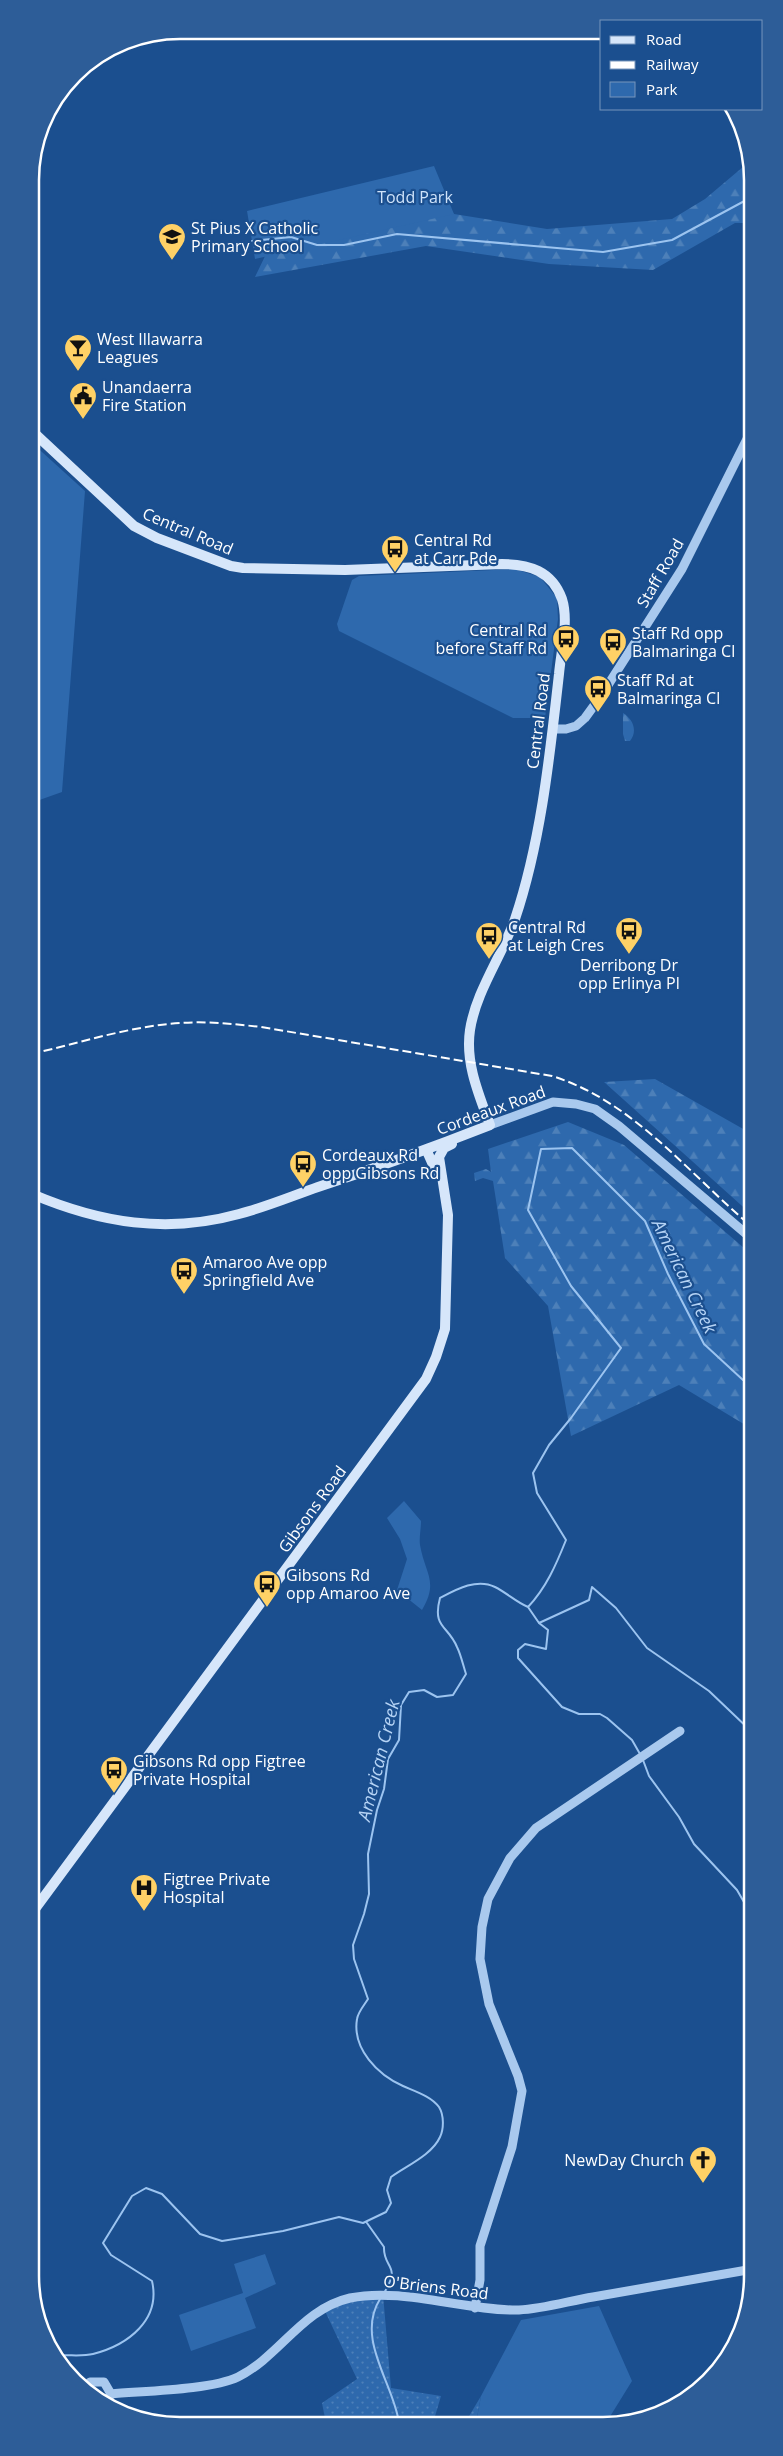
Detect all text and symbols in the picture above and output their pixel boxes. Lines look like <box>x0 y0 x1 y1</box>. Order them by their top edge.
legend <box>600 20 763 110</box>
text: Road <box>646 29 682 49</box>
text: Railway <box>646 54 699 74</box>
text: Park <box>646 79 677 99</box>
park label: Todd Park <box>377 186 453 208</box>
place label: St Pius X Catholic Primary School <box>191 217 318 257</box>
school or university icon: St Pius X Catholic Primary School <box>157 222 187 261</box>
place label: West Illawarra Leagues <box>97 328 203 368</box>
bar icon: West Illawarra Leagues <box>63 333 93 372</box>
place label: Unandaerra Fire Station <box>102 376 192 416</box>
public building icon: Unandaerra Fire Station <box>68 381 98 420</box>
street label: Central Road <box>139 502 237 560</box>
place label: Central Rd at Carr Pde <box>414 529 497 569</box>
bus stop icon: Central Rd at Carr Pde <box>380 534 410 573</box>
street label: Staff Road <box>631 534 689 612</box>
place label: Central Rd before Staff Rd <box>436 619 547 659</box>
place label: Staff Rd opp Balmaringa Cl <box>632 622 735 662</box>
bus stop icon: Central Rd before Staff Rd <box>551 624 581 663</box>
bus stop icon: Staff Rd opp Balmaringa Cl <box>598 627 628 666</box>
place label: Staff Rd at Balmaringa Cl <box>617 669 720 709</box>
street label: Central Road <box>521 672 555 770</box>
bus stop icon: Staff Rd at Balmaringa Cl <box>583 674 613 713</box>
place label: Central Rd at Leigh Cres <box>508 916 604 956</box>
bus stop icon: Derribong Dr opp Erlinya Pl <box>614 916 644 955</box>
bus stop icon: Central Rd at Leigh Cres <box>474 921 504 960</box>
place label: Derribong Dr opp Erlinya Pl <box>578 954 680 994</box>
street label: Cordeaux Road <box>433 1080 549 1140</box>
place label: Cordeaux Rd opp Gibsons Rd <box>322 1144 439 1184</box>
bus stop icon: Cordeaux Rd opp Gibsons Rd <box>288 1149 318 1188</box>
water label: American Creek <box>646 1213 724 1338</box>
place label: Amaroo Ave opp Springfield Ave <box>203 1251 327 1291</box>
bus stop icon: Amaroo Ave opp Springfield Ave <box>169 1256 199 1295</box>
street label: Gibsons Road <box>273 1461 351 1557</box>
place label: Gibsons Rd opp Amaroo Ave <box>286 1564 410 1604</box>
bus stop icon: Gibsons Rd opp Amaroo Ave <box>252 1569 282 1608</box>
water label: American Creek <box>351 1696 405 1825</box>
place label: Gibsons Rd opp Figtree Private Hospital <box>133 1750 306 1790</box>
bus stop icon: Gibsons Rd opp Figtree Private Hospital <box>99 1755 129 1794</box>
place label: Figtree Private Hospital <box>163 1868 270 1908</box>
hospital icon: Figtree Private Hospital <box>129 1873 159 1912</box>
church icon: NewDay Church <box>688 2145 718 2184</box>
place label: NewDay Church <box>564 2149 684 2171</box>
street label: O'Briens Road <box>382 2270 490 2304</box>

